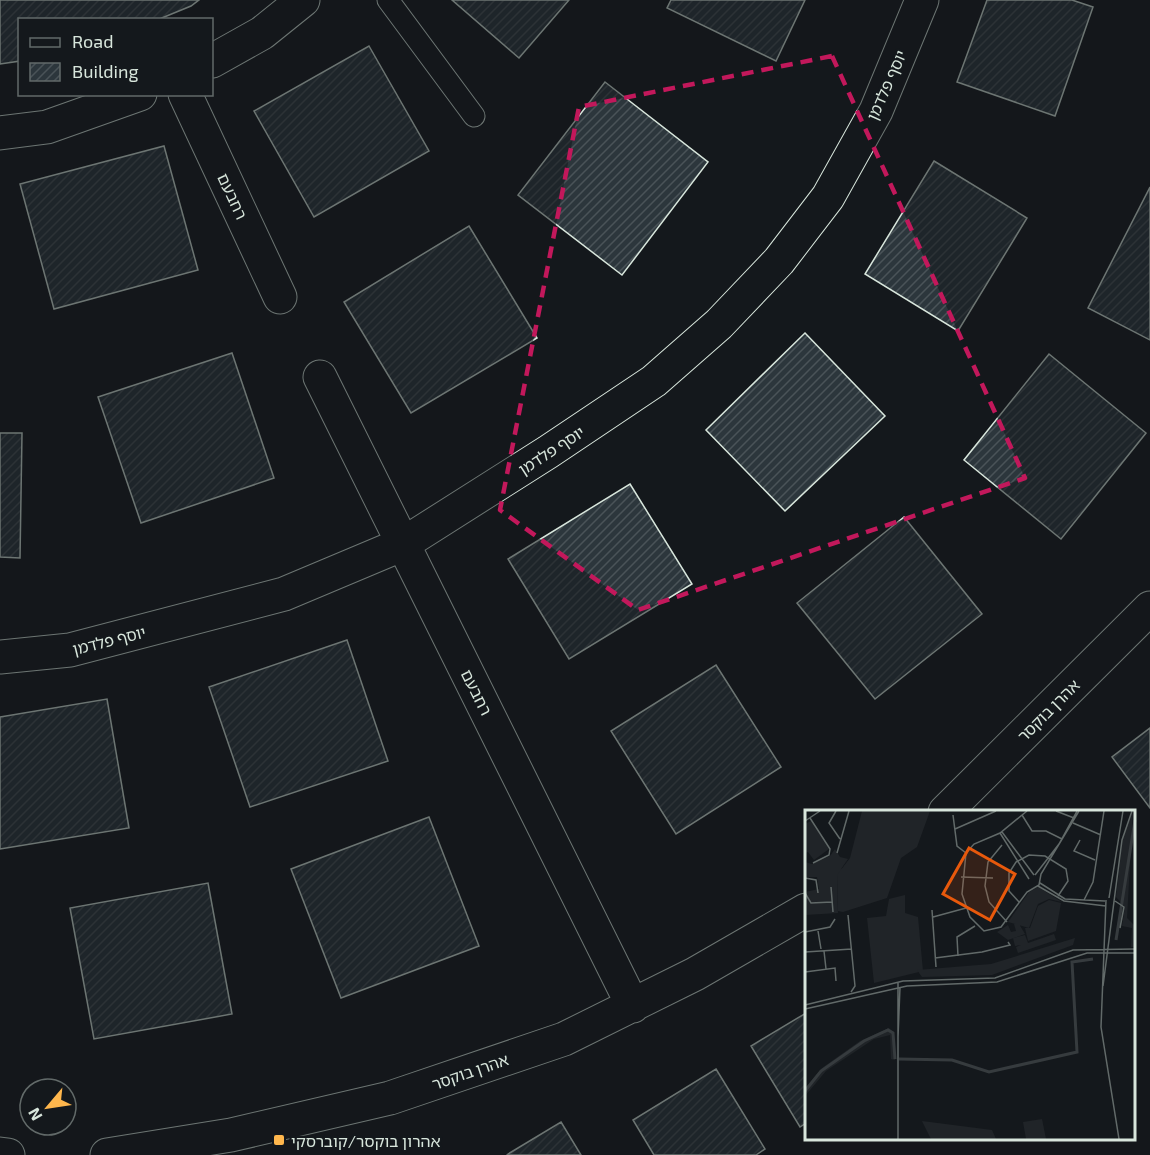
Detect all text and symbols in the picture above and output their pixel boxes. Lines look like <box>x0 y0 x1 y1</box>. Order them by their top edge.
legend <box>18 18 213 96</box>
text: Road <box>72 30 113 52</box>
street label: יוסף פלדמן <box>862 47 910 123</box>
text: Building <box>72 60 139 82</box>
street label: רחבעם <box>214 170 252 222</box>
street label: יוסף פלדמן <box>514 422 588 478</box>
street label: יוסף פלדמן <box>70 622 148 658</box>
street label: רחבעם <box>458 666 496 718</box>
street label: אהרן בוקסר <box>1013 675 1083 745</box>
inset map <box>805 810 1135 1140</box>
street label: אהרן בוקסר <box>429 1049 511 1093</box>
north arrow <box>18 1077 78 1137</box>
text: N <box>23 1105 46 1124</box>
place label: אהרון בוקסר/קוברסקי <box>291 1131 441 1150</box>
marker: אהרון בוקסר/קוברסקי <box>272 1133 286 1147</box>

